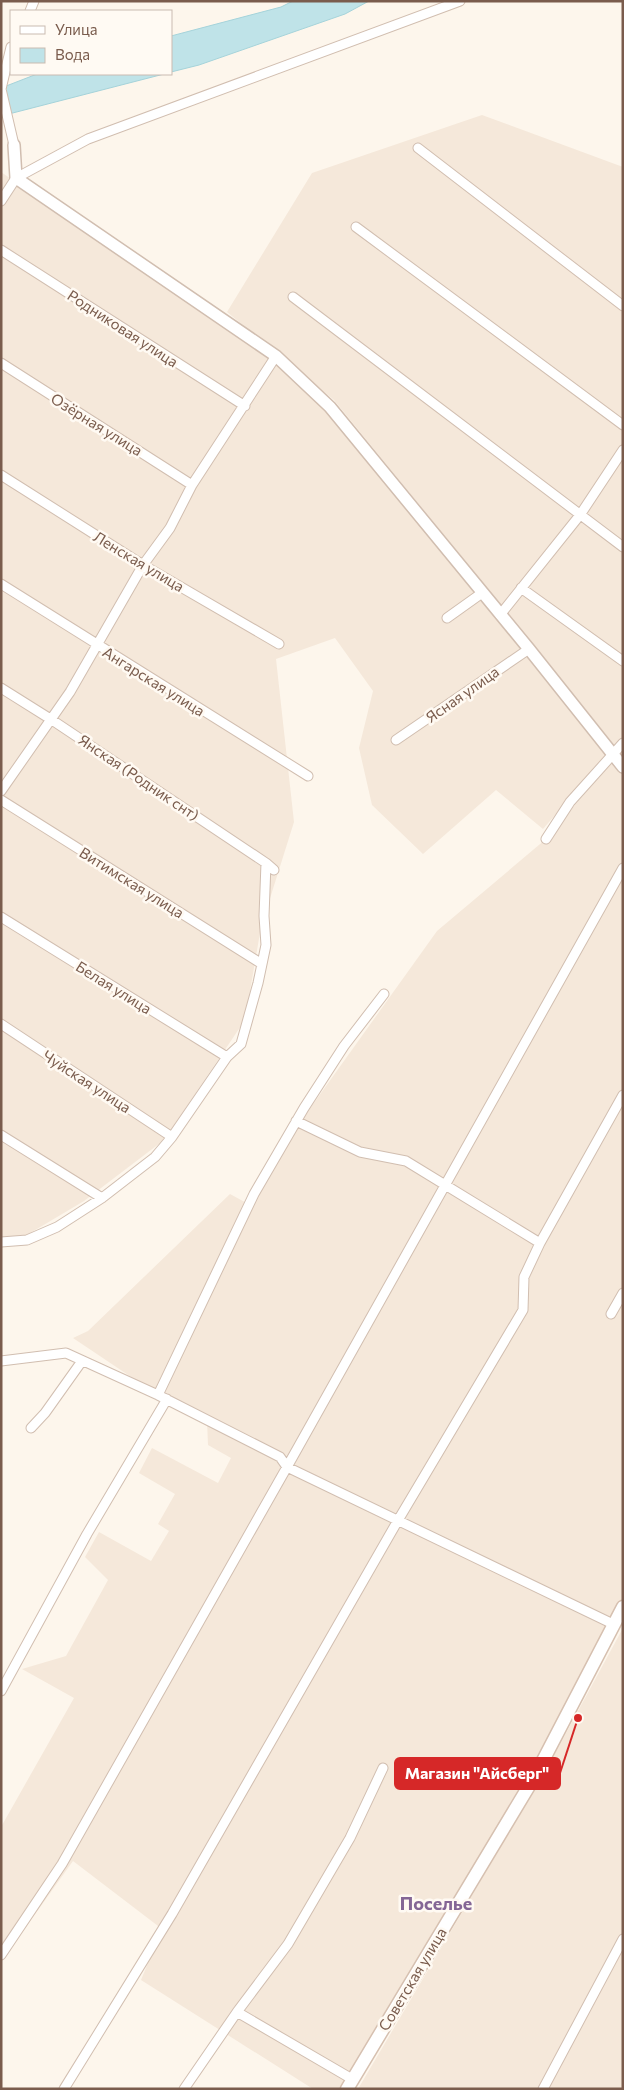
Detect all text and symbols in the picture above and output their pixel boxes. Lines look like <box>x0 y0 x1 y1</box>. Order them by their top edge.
legend <box>10 10 172 75</box>
text: Улица <box>55 20 97 38</box>
text: Вода <box>55 45 90 63</box>
street label: Родниковая улица <box>64 286 182 370</box>
street label: Озёрная улица <box>48 389 146 459</box>
street label: Ленская улица <box>90 527 188 595</box>
street label: Ангарская улица <box>100 642 208 720</box>
street label: Ясная улица <box>422 662 502 726</box>
street label: Янская (Родник снт) <box>75 730 203 824</box>
street label: Витимская улица <box>77 843 187 921</box>
street label: Белая улица <box>73 957 155 1017</box>
street label: Чуйская улица <box>40 1046 134 1116</box>
callout: Магазин "Айсберг" <box>395 1758 560 1789</box>
text: Магазин "Айсберг" <box>405 1763 549 1782</box>
district label: Поселье <box>400 1892 472 1914</box>
street label: Советская улица <box>374 1924 450 2034</box>

